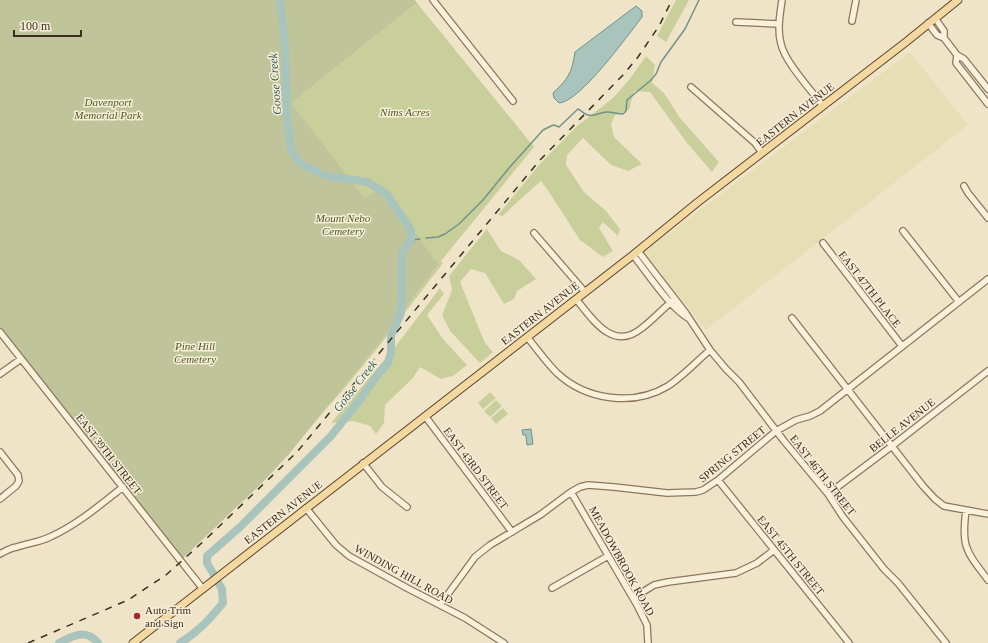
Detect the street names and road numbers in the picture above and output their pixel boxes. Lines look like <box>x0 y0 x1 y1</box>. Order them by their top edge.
street label: EASTERN AVENUE <box>754 80 837 148</box>
street label: EAST 47TH PLACE <box>837 249 904 330</box>
street label: EASTERN AVENUE <box>499 279 582 347</box>
street label: BELLE AVENUE <box>867 395 937 454</box>
street label: EAST 39TH STREET <box>74 411 144 497</box>
street label: SPRING STREET <box>696 423 768 485</box>
street label: EAST 43RD STREET <box>441 425 511 512</box>
street label: EAST 46TH STREET <box>788 432 858 518</box>
street label: EASTERN AVENUE <box>242 478 325 546</box>
street label: MEADOWBROOK ROAD <box>587 504 657 618</box>
street label: EAST 45TH STREET <box>755 513 827 597</box>
street label: WINDING HILL ROAD <box>353 542 455 606</box>

